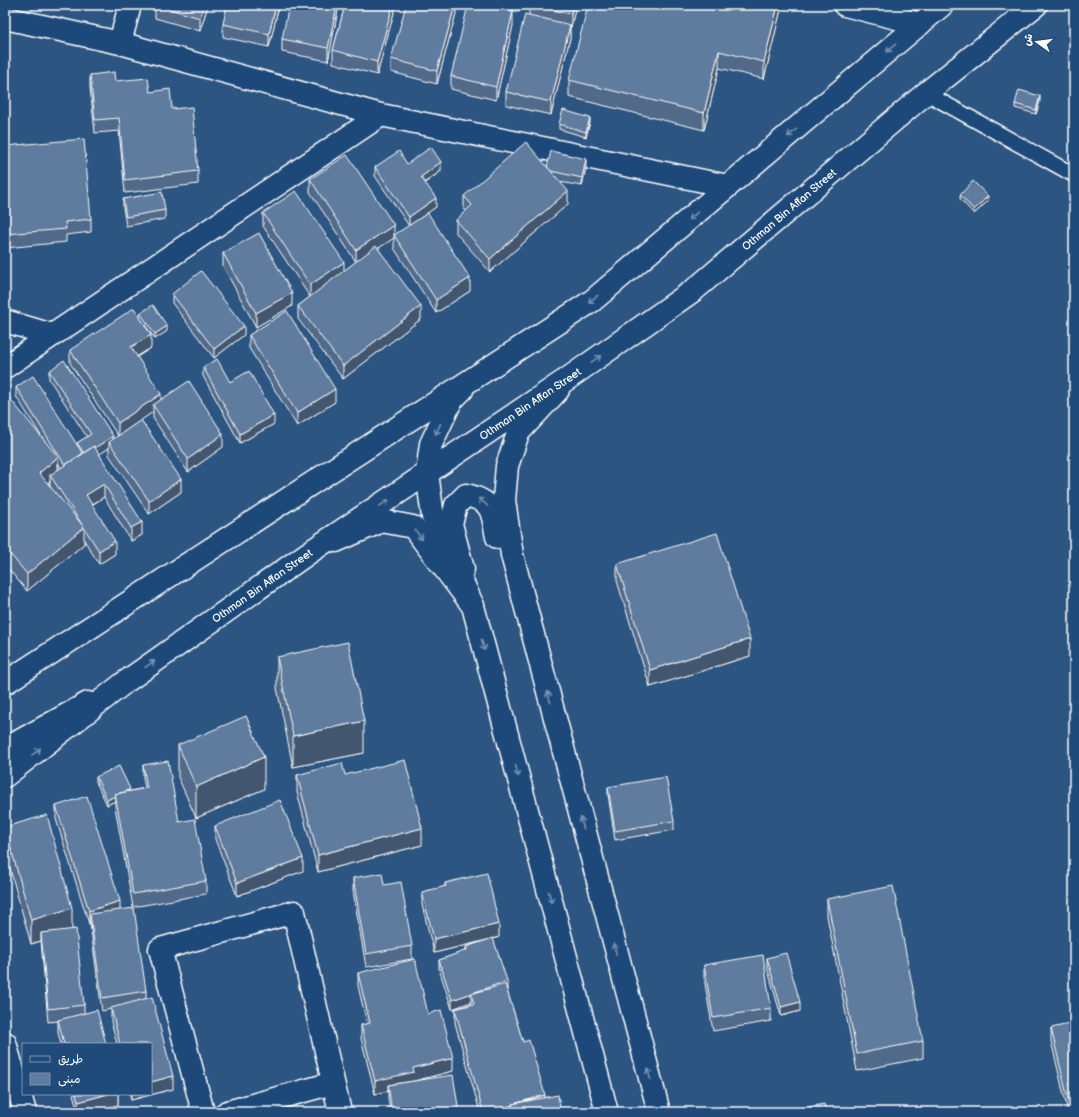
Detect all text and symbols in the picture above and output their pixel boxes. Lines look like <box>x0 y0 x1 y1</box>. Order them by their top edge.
north arrow <box>1017 22 1057 62</box>
text: ش <box>1020 32 1036 47</box>
one-way arrow <box>886 44 897 53</box>
one-way arrow <box>787 128 798 137</box>
street label: Othman Bin Affan Street <box>739 165 839 253</box>
one-way arrow <box>687 212 698 221</box>
one-way arrow <box>587 295 598 303</box>
one-way arrow <box>590 355 601 363</box>
street label: Othman Bin Affan Street <box>477 365 584 443</box>
one-way arrow <box>434 422 441 434</box>
one-way arrow <box>478 497 488 506</box>
one-way arrow <box>378 498 390 506</box>
one-way arrow <box>415 529 423 540</box>
street label: Othman Bin Affan Street <box>210 546 315 625</box>
one-way arrow <box>480 639 487 652</box>
one-way arrow <box>145 660 156 669</box>
one-way arrow <box>545 691 552 704</box>
one-way arrow <box>30 747 41 756</box>
one-way arrow <box>514 764 521 777</box>
one-way arrow <box>578 817 586 830</box>
one-way arrow <box>547 890 554 903</box>
one-way arrow <box>611 942 619 955</box>
legend <box>22 1043 152 1095</box>
text: طريق <box>58 1052 83 1067</box>
one-way arrow <box>644 1068 652 1081</box>
text: مبنى <box>58 1072 81 1087</box>

